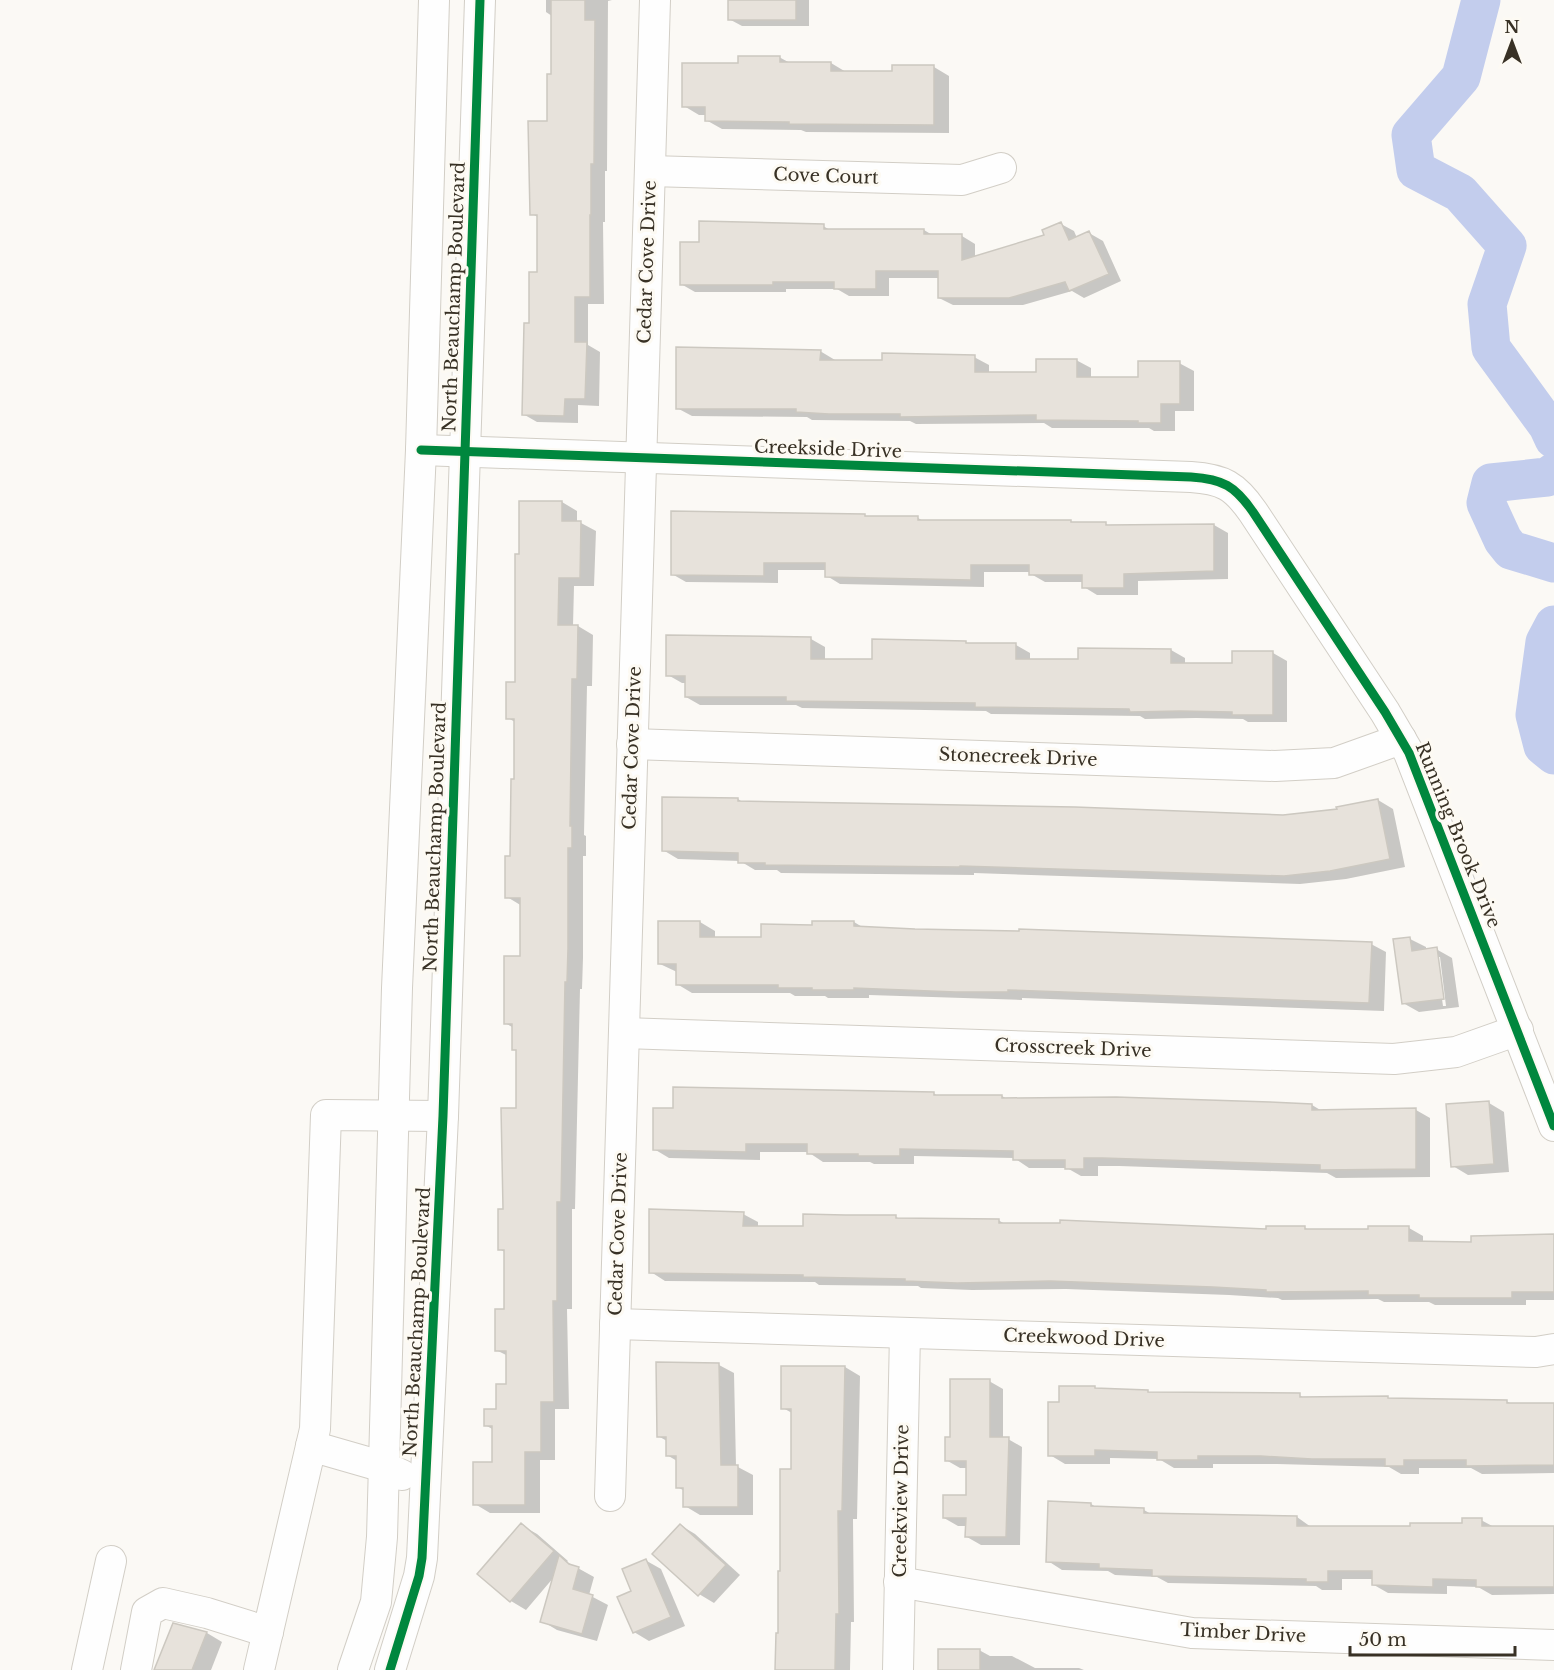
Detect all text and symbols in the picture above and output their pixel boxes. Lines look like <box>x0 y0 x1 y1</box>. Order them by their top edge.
north arrow <box>1482 12 1542 72</box>
text: N <box>1504 17 1520 37</box>
street label: North Beauchamp Boulevard <box>438 162 470 432</box>
street label: Cove Court <box>773 163 879 189</box>
street label: Cedar Cove Drive <box>633 180 661 344</box>
street label: Creekside Drive <box>754 435 902 463</box>
street label: Cedar Cove Drive <box>618 666 646 830</box>
street label: North Beauchamp Boulevard <box>419 702 451 972</box>
street label: Running Brook Drive <box>1411 739 1505 931</box>
street label: Stonecreek Drive <box>938 743 1098 771</box>
street label: Crosscreek Drive <box>994 1034 1152 1062</box>
street label: Cedar Cove Drive <box>604 1152 632 1316</box>
street label: North Beauchamp Boulevard <box>399 1187 435 1457</box>
street label: Creekwood Drive <box>1003 1324 1165 1352</box>
street label: Creekview Drive <box>889 1424 913 1578</box>
street label: Timber Drive <box>1179 1619 1307 1647</box>
scale bar <box>1350 1619 1515 1657</box>
text: 50 m <box>1359 1629 1407 1651</box>

